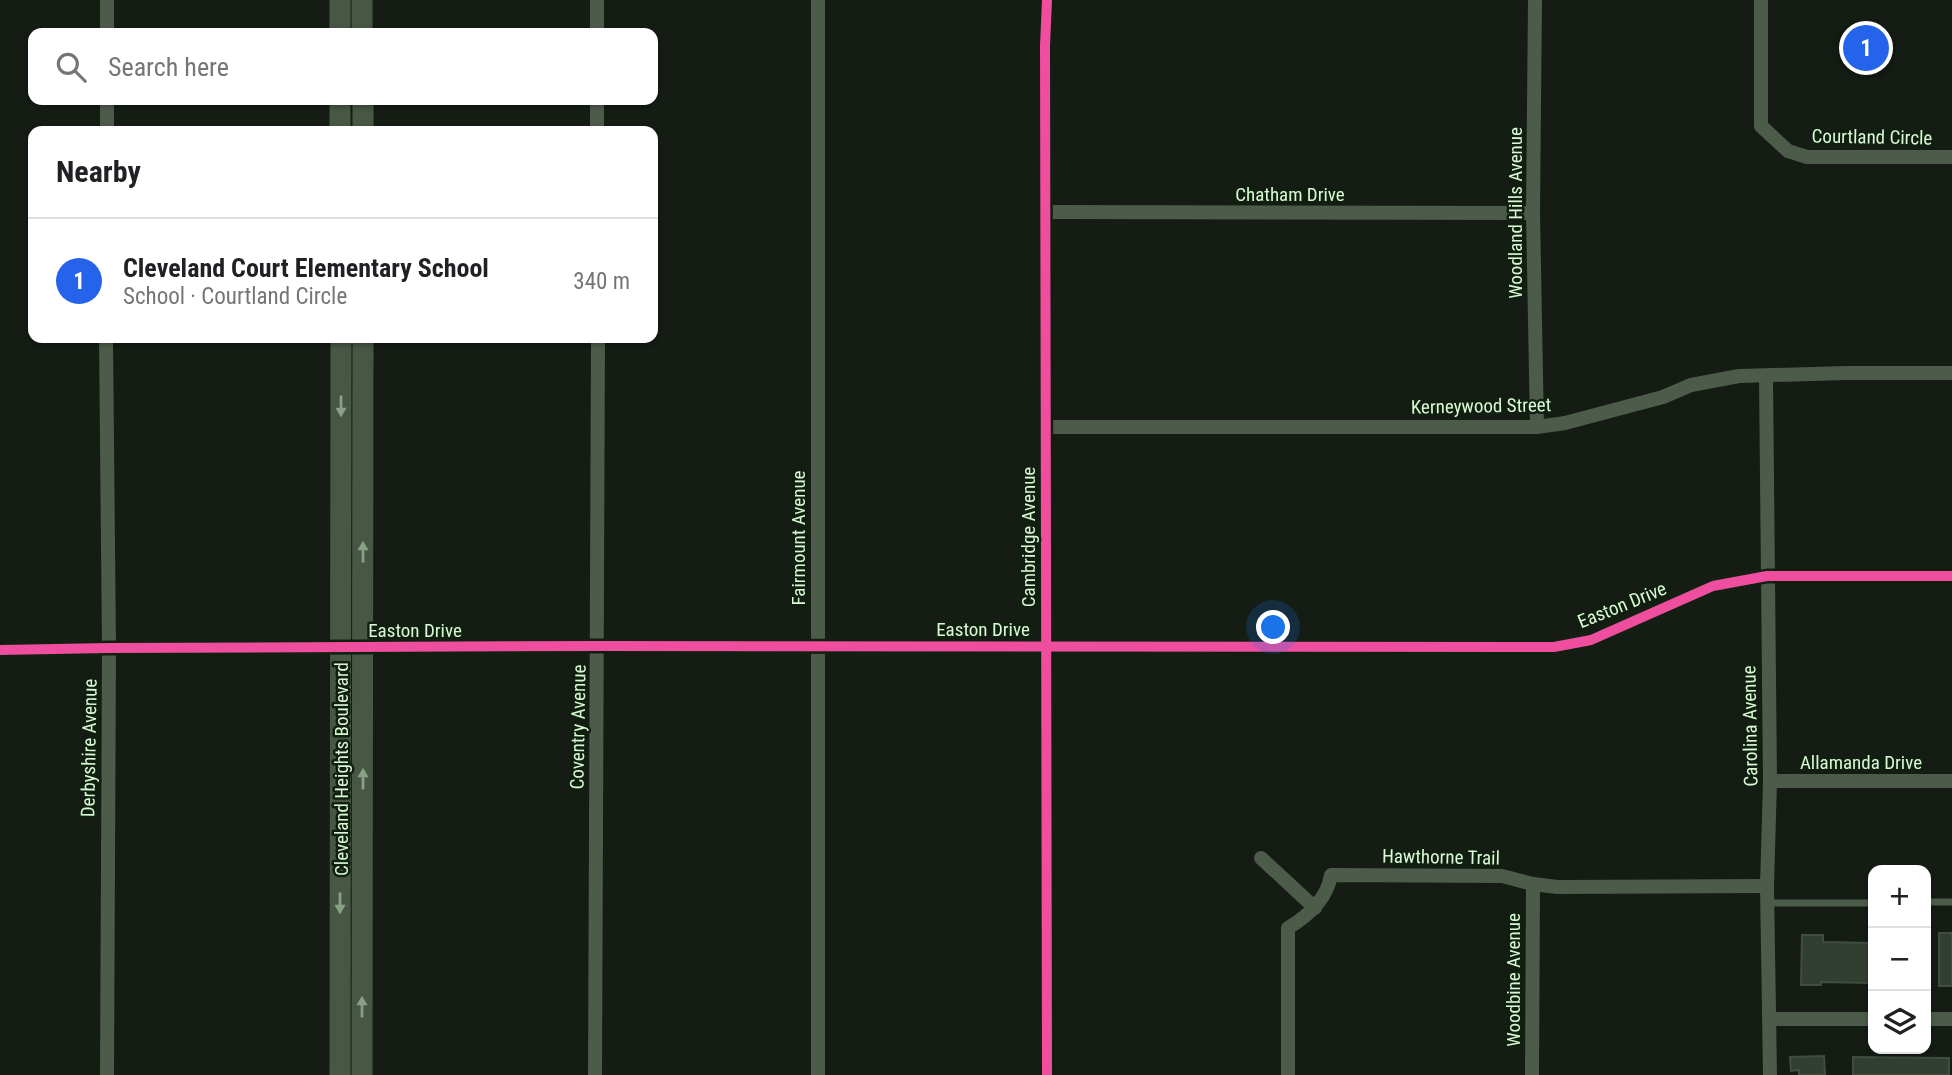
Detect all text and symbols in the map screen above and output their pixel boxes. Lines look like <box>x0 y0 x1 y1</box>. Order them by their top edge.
pin: 1 <box>1843 22 1889 74</box>
search box <box>28 28 658 105</box>
icon: search <box>52 48 90 86</box>
text: Search here <box>108 52 229 82</box>
street label: Courtland Circle <box>1812 124 1933 150</box>
street label: Woodland Hills Avenue <box>1504 127 1527 299</box>
text: Nearby <box>56 154 141 189</box>
street label: Chatham Drive <box>1235 183 1345 206</box>
text: Cleveland Court Elementary School <box>123 253 489 283</box>
text: 1 <box>73 268 85 295</box>
text: 340 m <box>573 268 630 295</box>
text: School · Courtland Circle <box>123 283 347 310</box>
street label: Kerneywood Street <box>1411 393 1551 419</box>
one-way arrow <box>335 395 347 417</box>
street label: Cambridge Avenue <box>1017 467 1040 607</box>
street label: Fairmount Avenue <box>787 470 810 606</box>
one-way arrow <box>357 541 369 563</box>
street label: Easton Drive <box>1574 577 1670 633</box>
your location <box>1256 610 1290 644</box>
street label: Easton Drive <box>936 618 1030 641</box>
street label: Easton Drive <box>368 619 462 642</box>
street label: Cleveland Heights Boulevard <box>330 662 353 876</box>
street label: Coventry Avenue <box>565 664 591 790</box>
street label: Carolina Avenue <box>1737 665 1763 787</box>
street label: Derbyshire Avenue <box>76 678 102 817</box>
street label: Allamanda Drive <box>1800 751 1922 774</box>
one-way arrow <box>357 768 369 790</box>
street label: Hawthorne Trail <box>1382 844 1500 870</box>
map controls <box>1868 865 1931 1054</box>
button: + <box>1868 865 1931 928</box>
one-way arrow <box>334 892 346 914</box>
street label: Woodbine Avenue <box>1502 913 1525 1047</box>
button: − <box>1868 928 1931 991</box>
button: layers <box>1868 991 1931 1054</box>
one-way arrow <box>356 996 368 1018</box>

